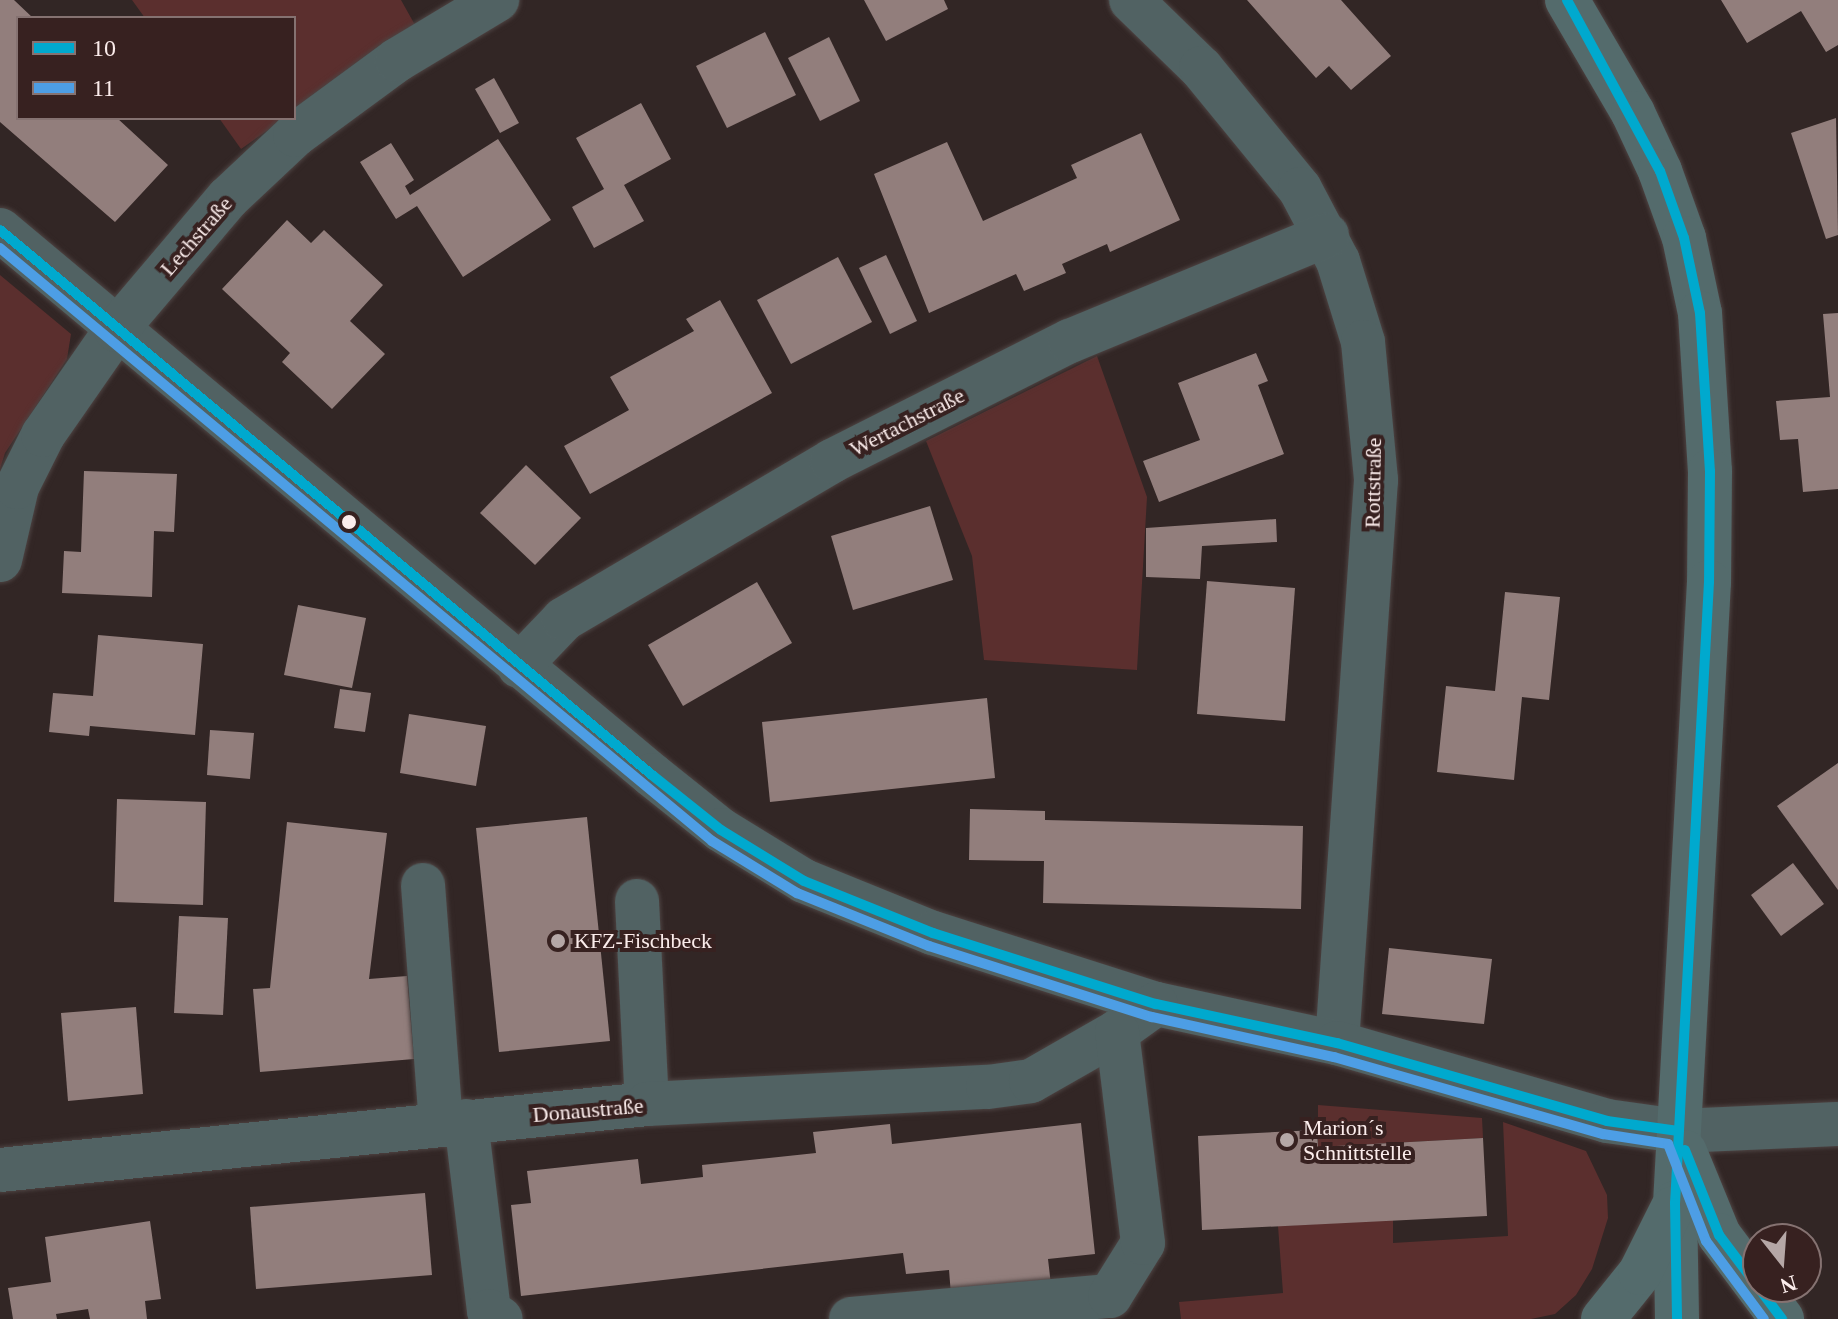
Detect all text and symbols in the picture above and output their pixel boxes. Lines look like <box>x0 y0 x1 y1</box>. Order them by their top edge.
legend <box>16 16 296 120</box>
text: 10 <box>92 35 116 61</box>
text: 11 <box>92 75 115 101</box>
street label: Lechstraße <box>154 191 238 281</box>
street label: Wertachstraße <box>845 382 969 462</box>
street label: Rottstraße <box>1359 438 1387 528</box>
unlabelled marker <box>341 514 357 530</box>
place label: KFZ-Fischbeck <box>574 928 712 954</box>
marker: KFZ-Fischbeck <box>549 932 567 950</box>
street label: Donaustraße <box>531 1092 645 1128</box>
place label: Marion´s Schnittstelle <box>1303 1114 1412 1166</box>
marker: Marion´s Schnittstelle <box>1278 1131 1296 1149</box>
north arrow <box>1742 1223 1822 1303</box>
text: N <box>1777 1270 1800 1299</box>

